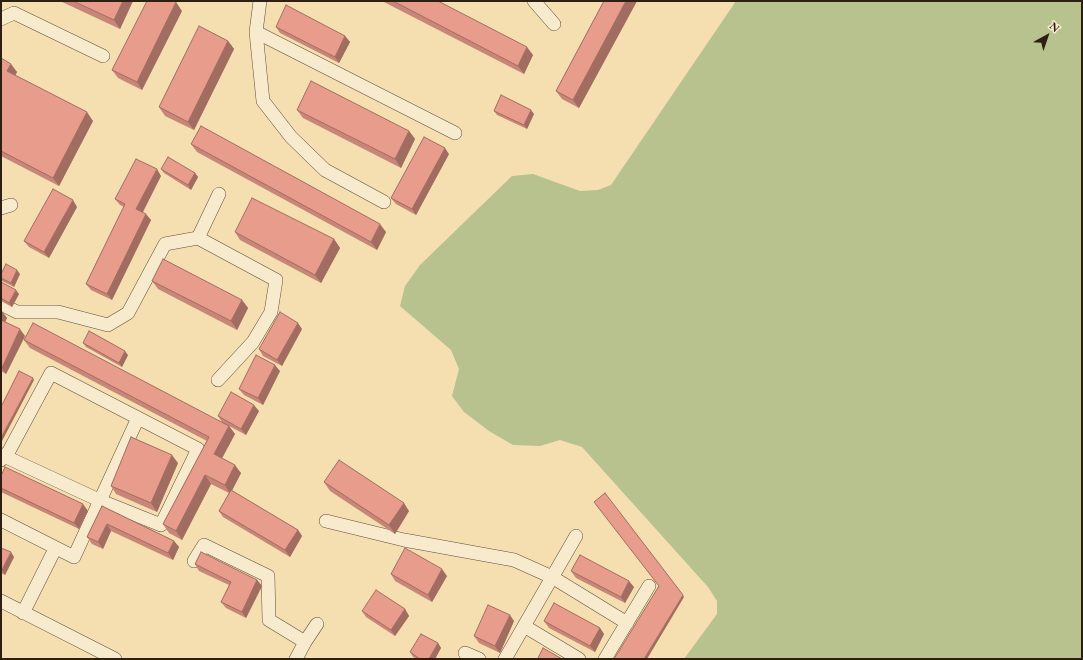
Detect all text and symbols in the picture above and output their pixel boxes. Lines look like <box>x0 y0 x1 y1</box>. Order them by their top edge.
north arrow <box>1027 16 1067 56</box>
text: N <box>1047 19 1063 35</box>

